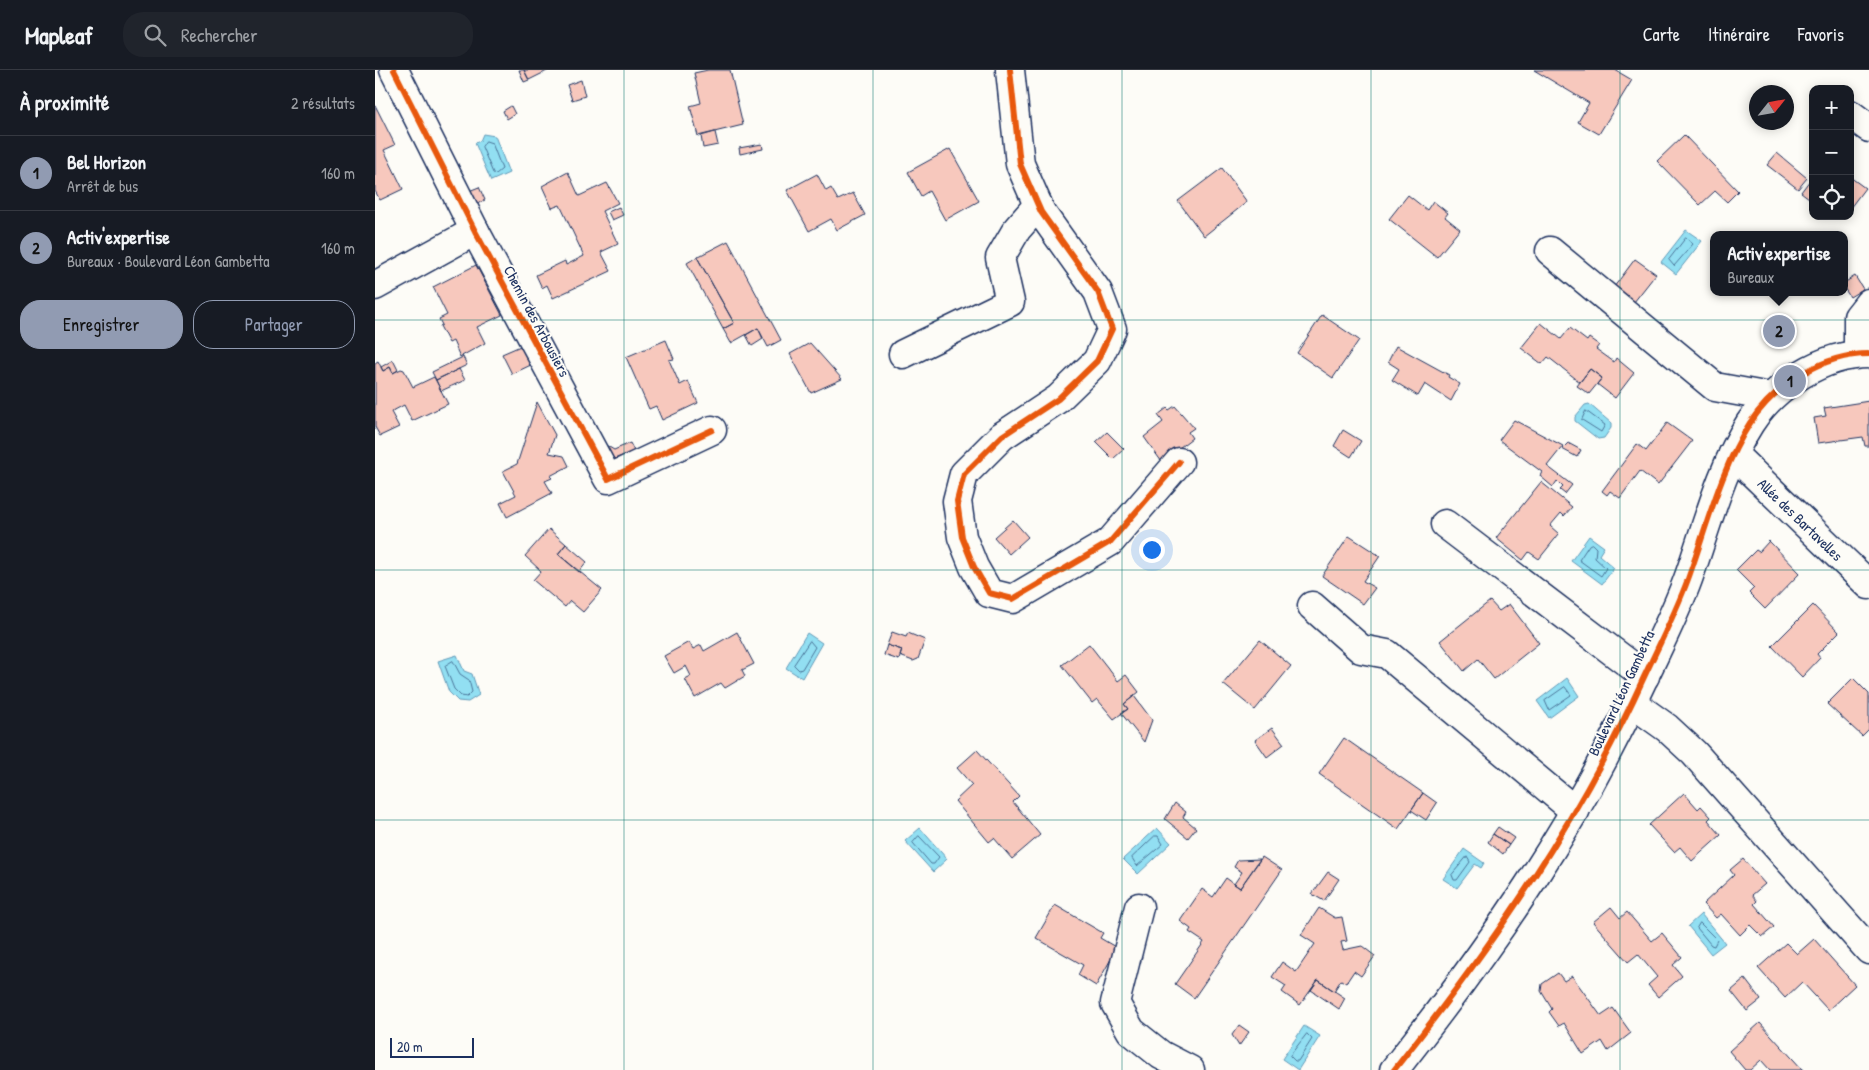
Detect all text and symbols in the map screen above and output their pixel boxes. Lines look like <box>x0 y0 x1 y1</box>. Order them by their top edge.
search box <box>123 12 473 57</box>
text: Mapleaf <box>25 19 93 51</box>
icon: search <box>141 21 169 49</box>
text: Rechercher <box>181 22 258 48</box>
text: Carte <box>1643 22 1680 47</box>
text: Itinéraire <box>1708 22 1770 47</box>
text: Favoris <box>1798 22 1844 47</box>
north arrow <box>1749 85 1794 130</box>
map controls <box>1809 85 1854 220</box>
button: + <box>1809 85 1854 130</box>
text: À proximité <box>20 88 109 117</box>
text: 2 résultats <box>291 92 355 114</box>
button: − <box>1809 130 1854 175</box>
text: Bel Horizon <box>67 149 146 175</box>
text: 1 <box>33 162 39 184</box>
text: 160 m <box>321 162 355 184</box>
text: Arrêt de bus <box>67 175 138 197</box>
button: locate <box>1809 175 1854 220</box>
text: Activ'expertise <box>67 224 170 250</box>
popup <box>1710 231 1848 296</box>
text: 2 <box>32 237 40 259</box>
text: 160 m <box>321 237 355 259</box>
text: Activ'expertise <box>1728 240 1830 266</box>
text: Bureaux · Boulevard Léon Gambetta <box>67 250 270 272</box>
street label: Chemin des Arbousiers <box>499 262 575 381</box>
text: Bureaux <box>1728 266 1774 288</box>
button: Enregistrer <box>20 300 183 349</box>
button: Partager <box>193 300 355 349</box>
pin: 2 <box>1763 312 1795 350</box>
pin: 1 <box>1774 362 1806 400</box>
street label: Allée des Bartavelles <box>1753 473 1848 565</box>
your location <box>1139 537 1165 563</box>
street label: Boulevard Léon Gambetta <box>1583 627 1659 759</box>
scale bar <box>390 1035 474 1058</box>
text: 20 m <box>397 1037 423 1056</box>

